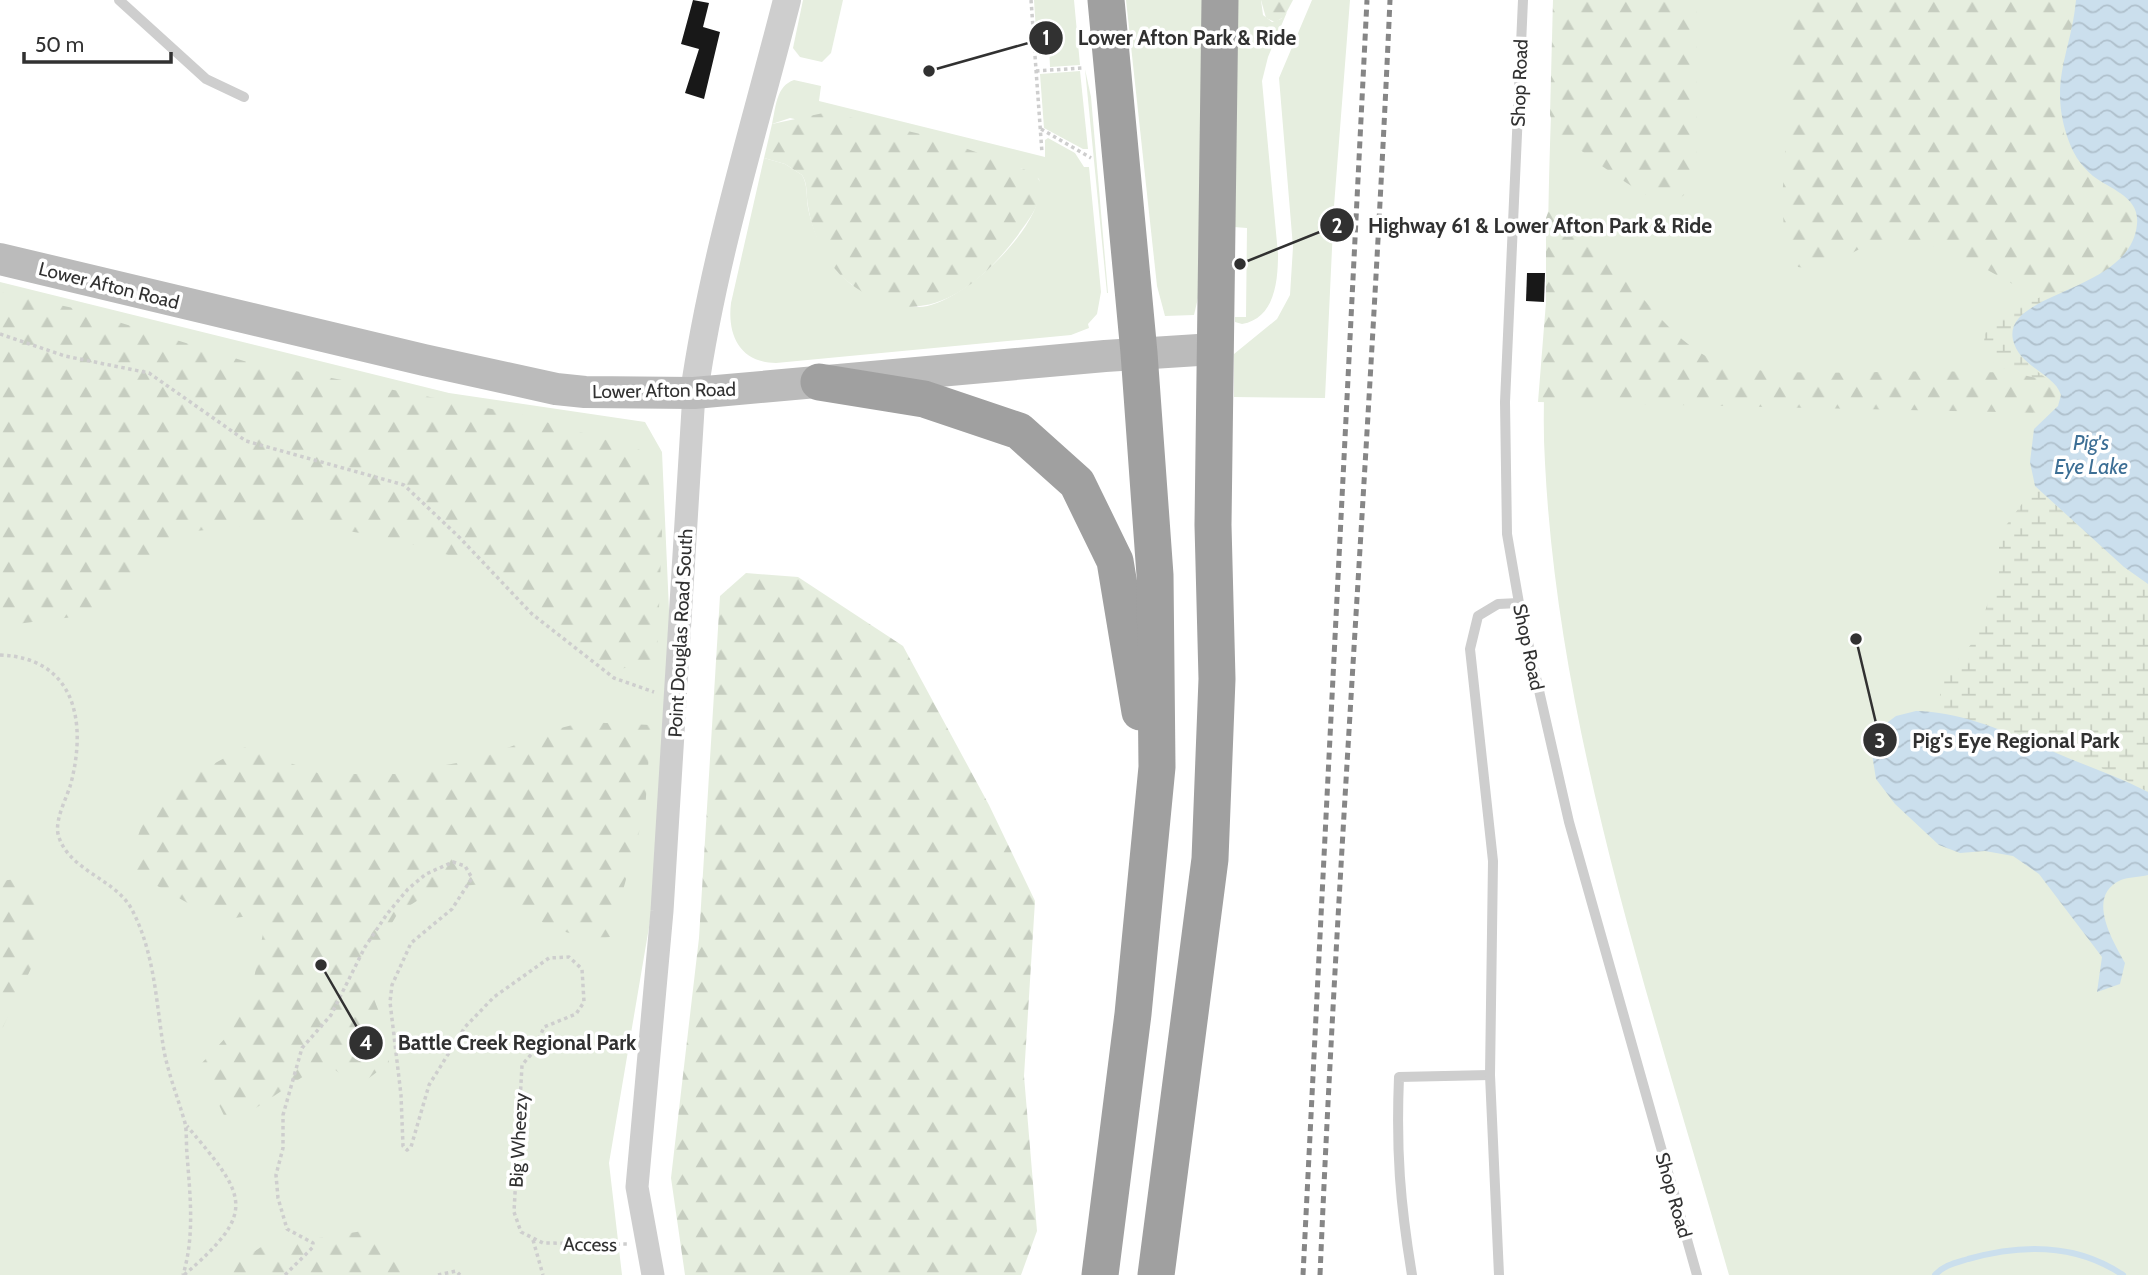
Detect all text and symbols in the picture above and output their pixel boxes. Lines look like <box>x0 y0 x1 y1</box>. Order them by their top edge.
callout: Lower Afton Park & Ride <box>1028 17 1310 59</box>
scale bar <box>24 21 172 65</box>
text: 1 <box>1042 25 1050 50</box>
text: Lower Afton Park & Ride <box>1078 25 1296 50</box>
text: 50 m <box>35 32 84 57</box>
street label: Shop Road <box>1506 39 1533 127</box>
callout: Highway 61 & Lower Afton Park & Ride <box>1319 204 1726 246</box>
text: 2 <box>1331 213 1343 238</box>
text: Highway 61 & Lower Afton Park & Ride <box>1368 213 1712 238</box>
street label: Lower Afton Road <box>36 257 182 314</box>
street label: Lower Afton Road <box>592 378 736 403</box>
water label: Pig's Eye Lake <box>2054 430 2128 479</box>
street label: Point Douglas Road South <box>664 528 697 738</box>
street label: Shop Road <box>1508 602 1549 692</box>
callout: Pig's Eye Regional Park <box>1863 719 2133 761</box>
text: 3 <box>1874 728 1886 753</box>
text: Pig's Eye Regional Park <box>1912 728 2121 753</box>
callout: Battle Creek Regional Park <box>348 1022 650 1064</box>
text: 4 <box>359 1030 373 1055</box>
text: Battle Creek Regional Park <box>398 1030 637 1055</box>
street label: Big Wheezy <box>505 1091 532 1188</box>
street label: Shop Road <box>1650 1150 1697 1241</box>
street label: Access <box>563 1233 617 1256</box>

